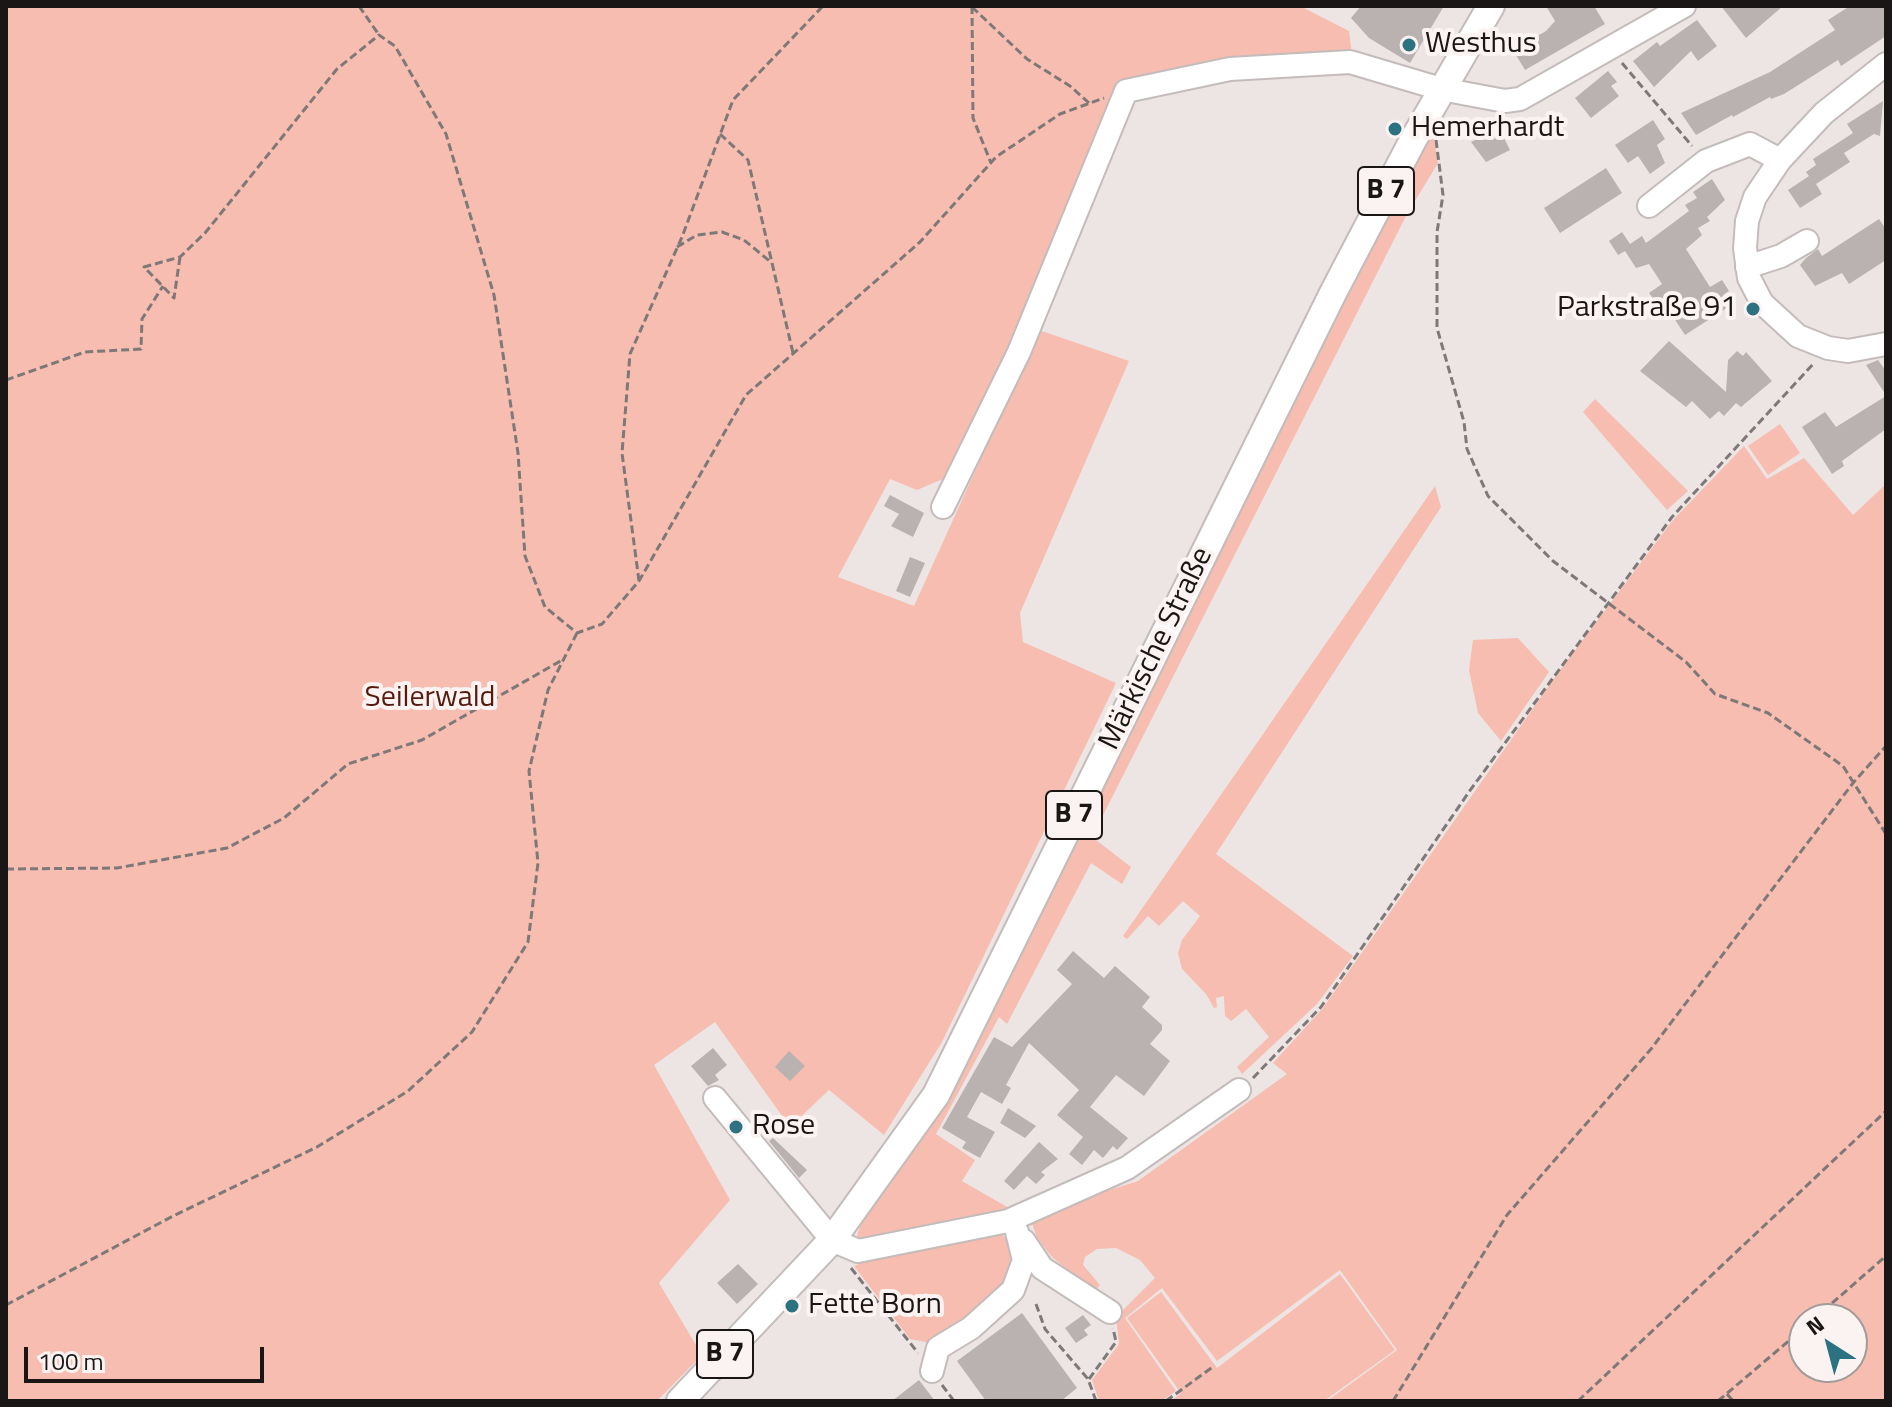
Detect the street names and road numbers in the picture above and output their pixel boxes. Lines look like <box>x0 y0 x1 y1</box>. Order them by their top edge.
road number: B 7 <box>1358 167 1414 215</box>
street label: Märkische Straße <box>1092 542 1222 756</box>
road number: B 7 <box>1046 791 1102 839</box>
road number: B 7 <box>697 1330 753 1378</box>

